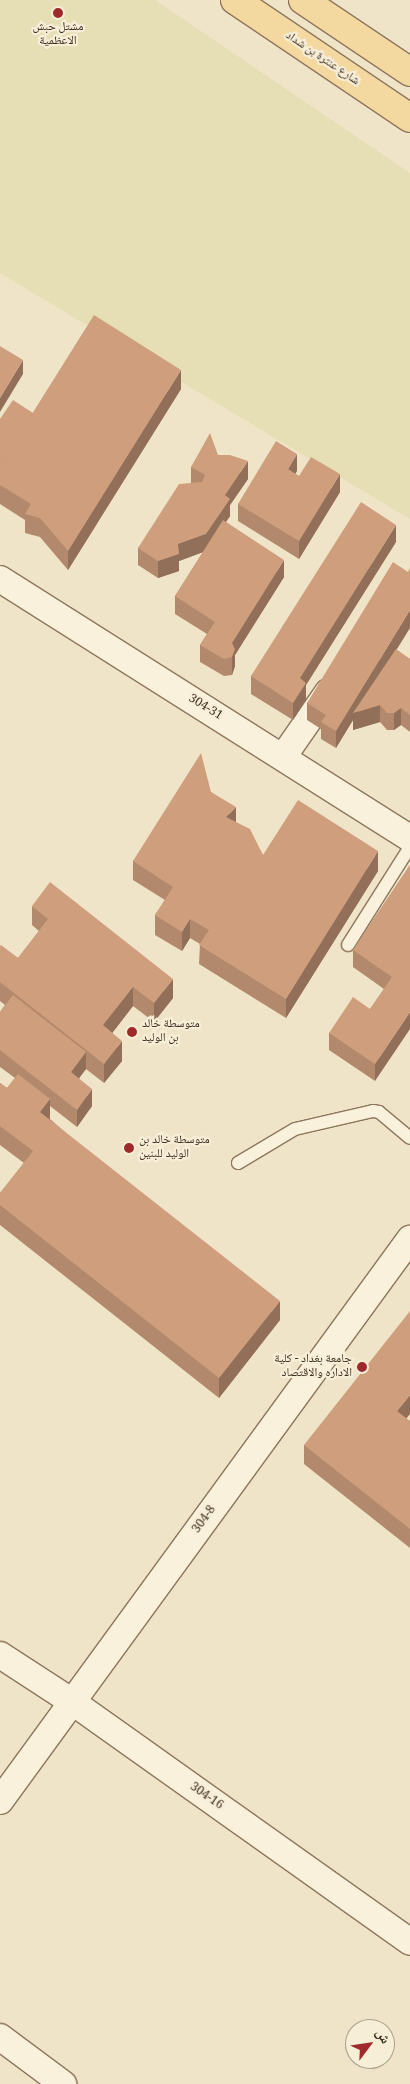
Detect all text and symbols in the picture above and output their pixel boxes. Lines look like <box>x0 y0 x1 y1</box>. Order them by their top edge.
marker: مشتل حبش الاعظمية <box>52 7 64 19</box>
place label: مشتل حبش الاعظمية <box>33 21 83 49</box>
street label: شارع عنترة بن شداد <box>282 29 362 89</box>
street label: 304-31 <box>185 692 225 724</box>
place label: متوسطة خالد بن الوليد <box>142 1018 200 1046</box>
marker: متوسطة خالد بن الوليد <box>126 1026 138 1038</box>
place label: متوسطة خالد بن الوليد للبنين <box>139 1134 210 1162</box>
marker: متوسطة خالد بن الوليد للبنين <box>123 1142 135 1154</box>
place label: جامعة بغداد - كلية الاداره والاقتصاد <box>274 1353 352 1381</box>
marker: جامعة بغداد - كلية الاداره والاقتصاد <box>356 1361 368 1373</box>
street label: 304-8 <box>190 1503 220 1537</box>
street label: 304-16 <box>187 1780 225 1814</box>
north arrow <box>345 2019 395 2069</box>
text: ش <box>368 2024 396 2049</box>

